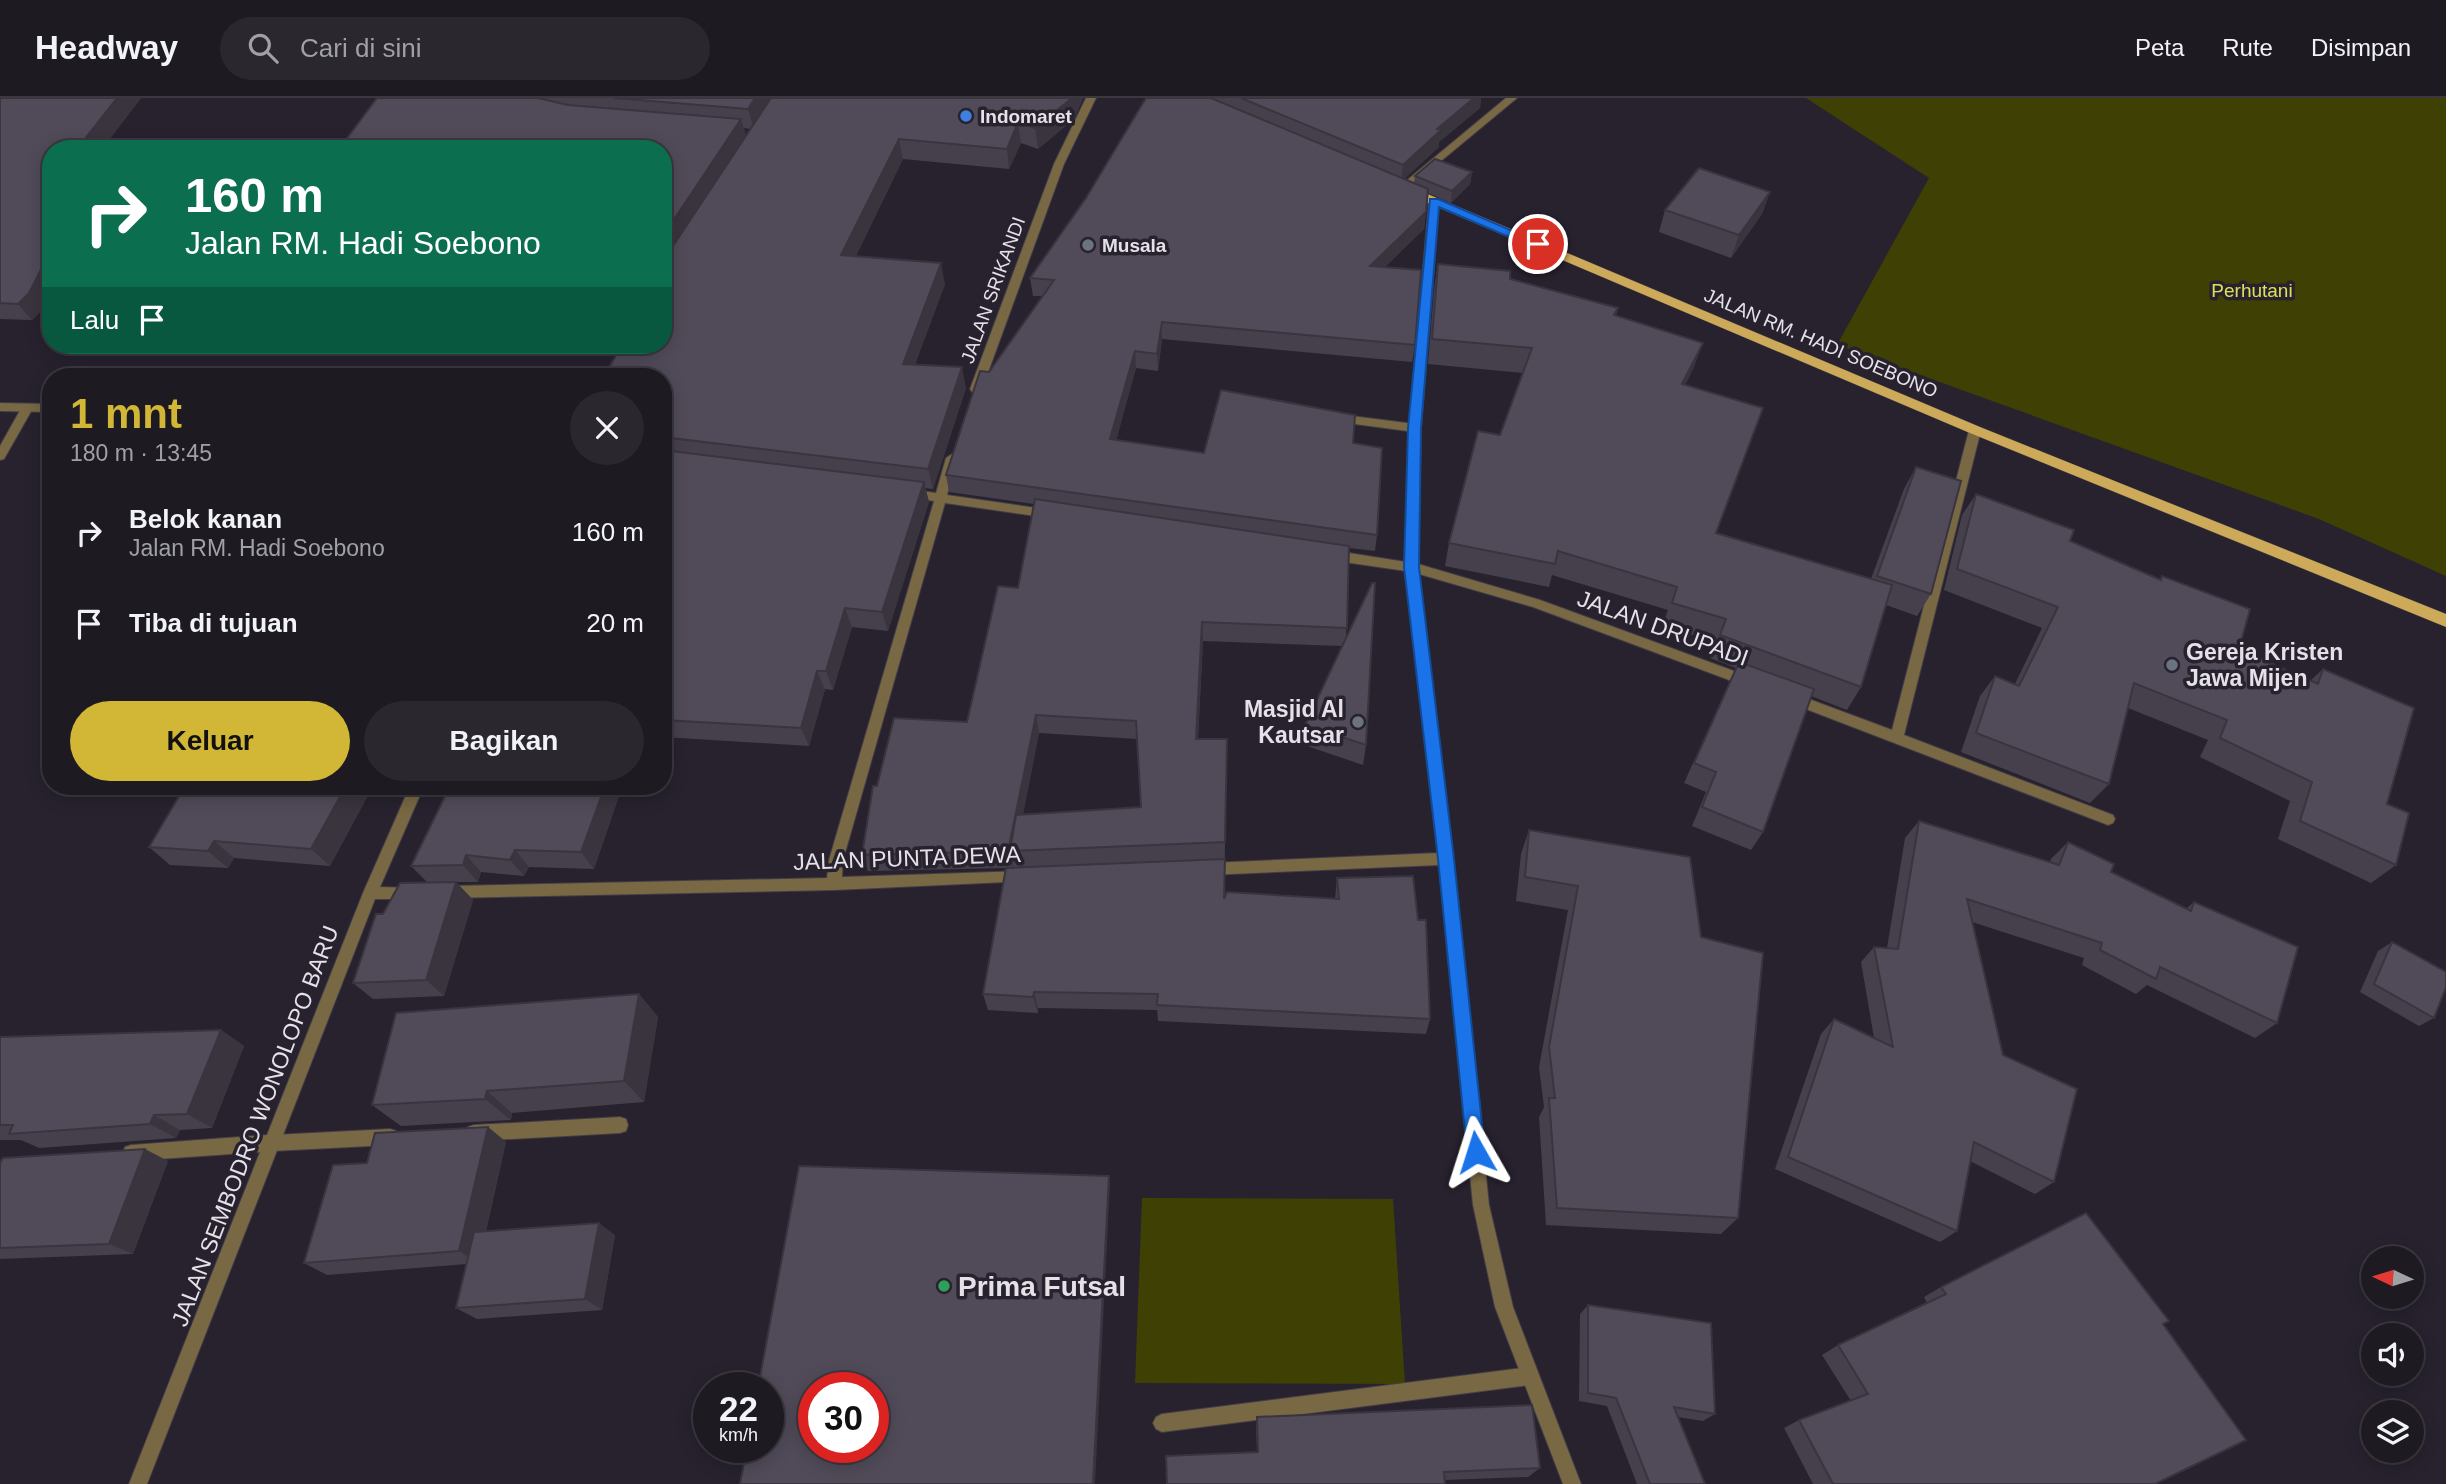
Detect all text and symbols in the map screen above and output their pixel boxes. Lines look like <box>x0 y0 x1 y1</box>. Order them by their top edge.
search box <box>220 17 710 80</box>
text: Headway <box>35 29 178 66</box>
icon: search <box>244 29 282 67</box>
text: Cari di sini <box>300 33 421 63</box>
text: Peta <box>2135 34 2184 61</box>
text: Rute <box>2222 34 2273 61</box>
text: Disimpan <box>2311 34 2411 61</box>
place label: Indomaret <box>980 106 1073 127</box>
marker: Indomaret <box>958 108 974 124</box>
icon: right <box>70 168 161 259</box>
text: 160 m <box>185 168 324 222</box>
street label: JALAN SRIKANDI <box>957 214 1029 366</box>
pin <box>1508 214 1568 274</box>
text: Jalan RM. Hadi Soebono <box>185 225 541 261</box>
icon: arrive <box>1519 225 1557 263</box>
place label: Musala <box>1102 235 1167 256</box>
marker: Musala <box>1080 237 1096 253</box>
park label: Perhutani <box>2211 280 2293 301</box>
street label: JALAN RM. HADI SOEBONO <box>1701 284 1941 402</box>
icon: arrive <box>133 301 171 339</box>
text: Lalu <box>70 305 119 335</box>
text: 1 mnt <box>70 390 182 437</box>
button: close <box>570 391 644 465</box>
text: 180 m · 13:45 <box>70 440 212 466</box>
text: Belok kanan <box>129 504 282 534</box>
icon: right <box>70 514 108 552</box>
text: 160 m <box>572 517 644 547</box>
text: Jalan RM. Hadi Soebono <box>129 535 385 561</box>
street label: JALAN DRUPADI <box>1574 585 1752 671</box>
icon: arrive <box>70 605 108 643</box>
text: Tiba di tujuan <box>129 608 298 638</box>
text: 20 m <box>586 608 644 638</box>
place label: Gereja Kristen Jawa Mijen <box>2186 639 2343 691</box>
marker: Gereja Kristen Jawa Mijen <box>2164 657 2180 673</box>
place label: Masjid Al Kautsar <box>1244 696 1344 748</box>
button: Keluar <box>70 701 350 781</box>
button: Bagikan <box>364 701 644 781</box>
marker: Masjid Al Kautsar <box>1350 714 1366 730</box>
street label: JALAN PUNTA DEWA <box>793 841 1022 875</box>
street label: JALAN SEMBODRO WONOLOPO BARU <box>166 922 344 1330</box>
position arrow <box>1439 1115 1513 1189</box>
north arrow <box>2361 1246 2424 1309</box>
map controls <box>2361 1246 2424 1463</box>
place label: Prima Futsal <box>958 1271 1126 1302</box>
marker: Prima Futsal <box>936 1278 952 1294</box>
button: sound <box>2361 1323 2424 1386</box>
speed limit sign: 30 <box>798 1372 889 1463</box>
text: 22 <box>719 1389 758 1428</box>
button: layers <box>2361 1400 2424 1463</box>
text: km/h <box>719 1425 758 1445</box>

